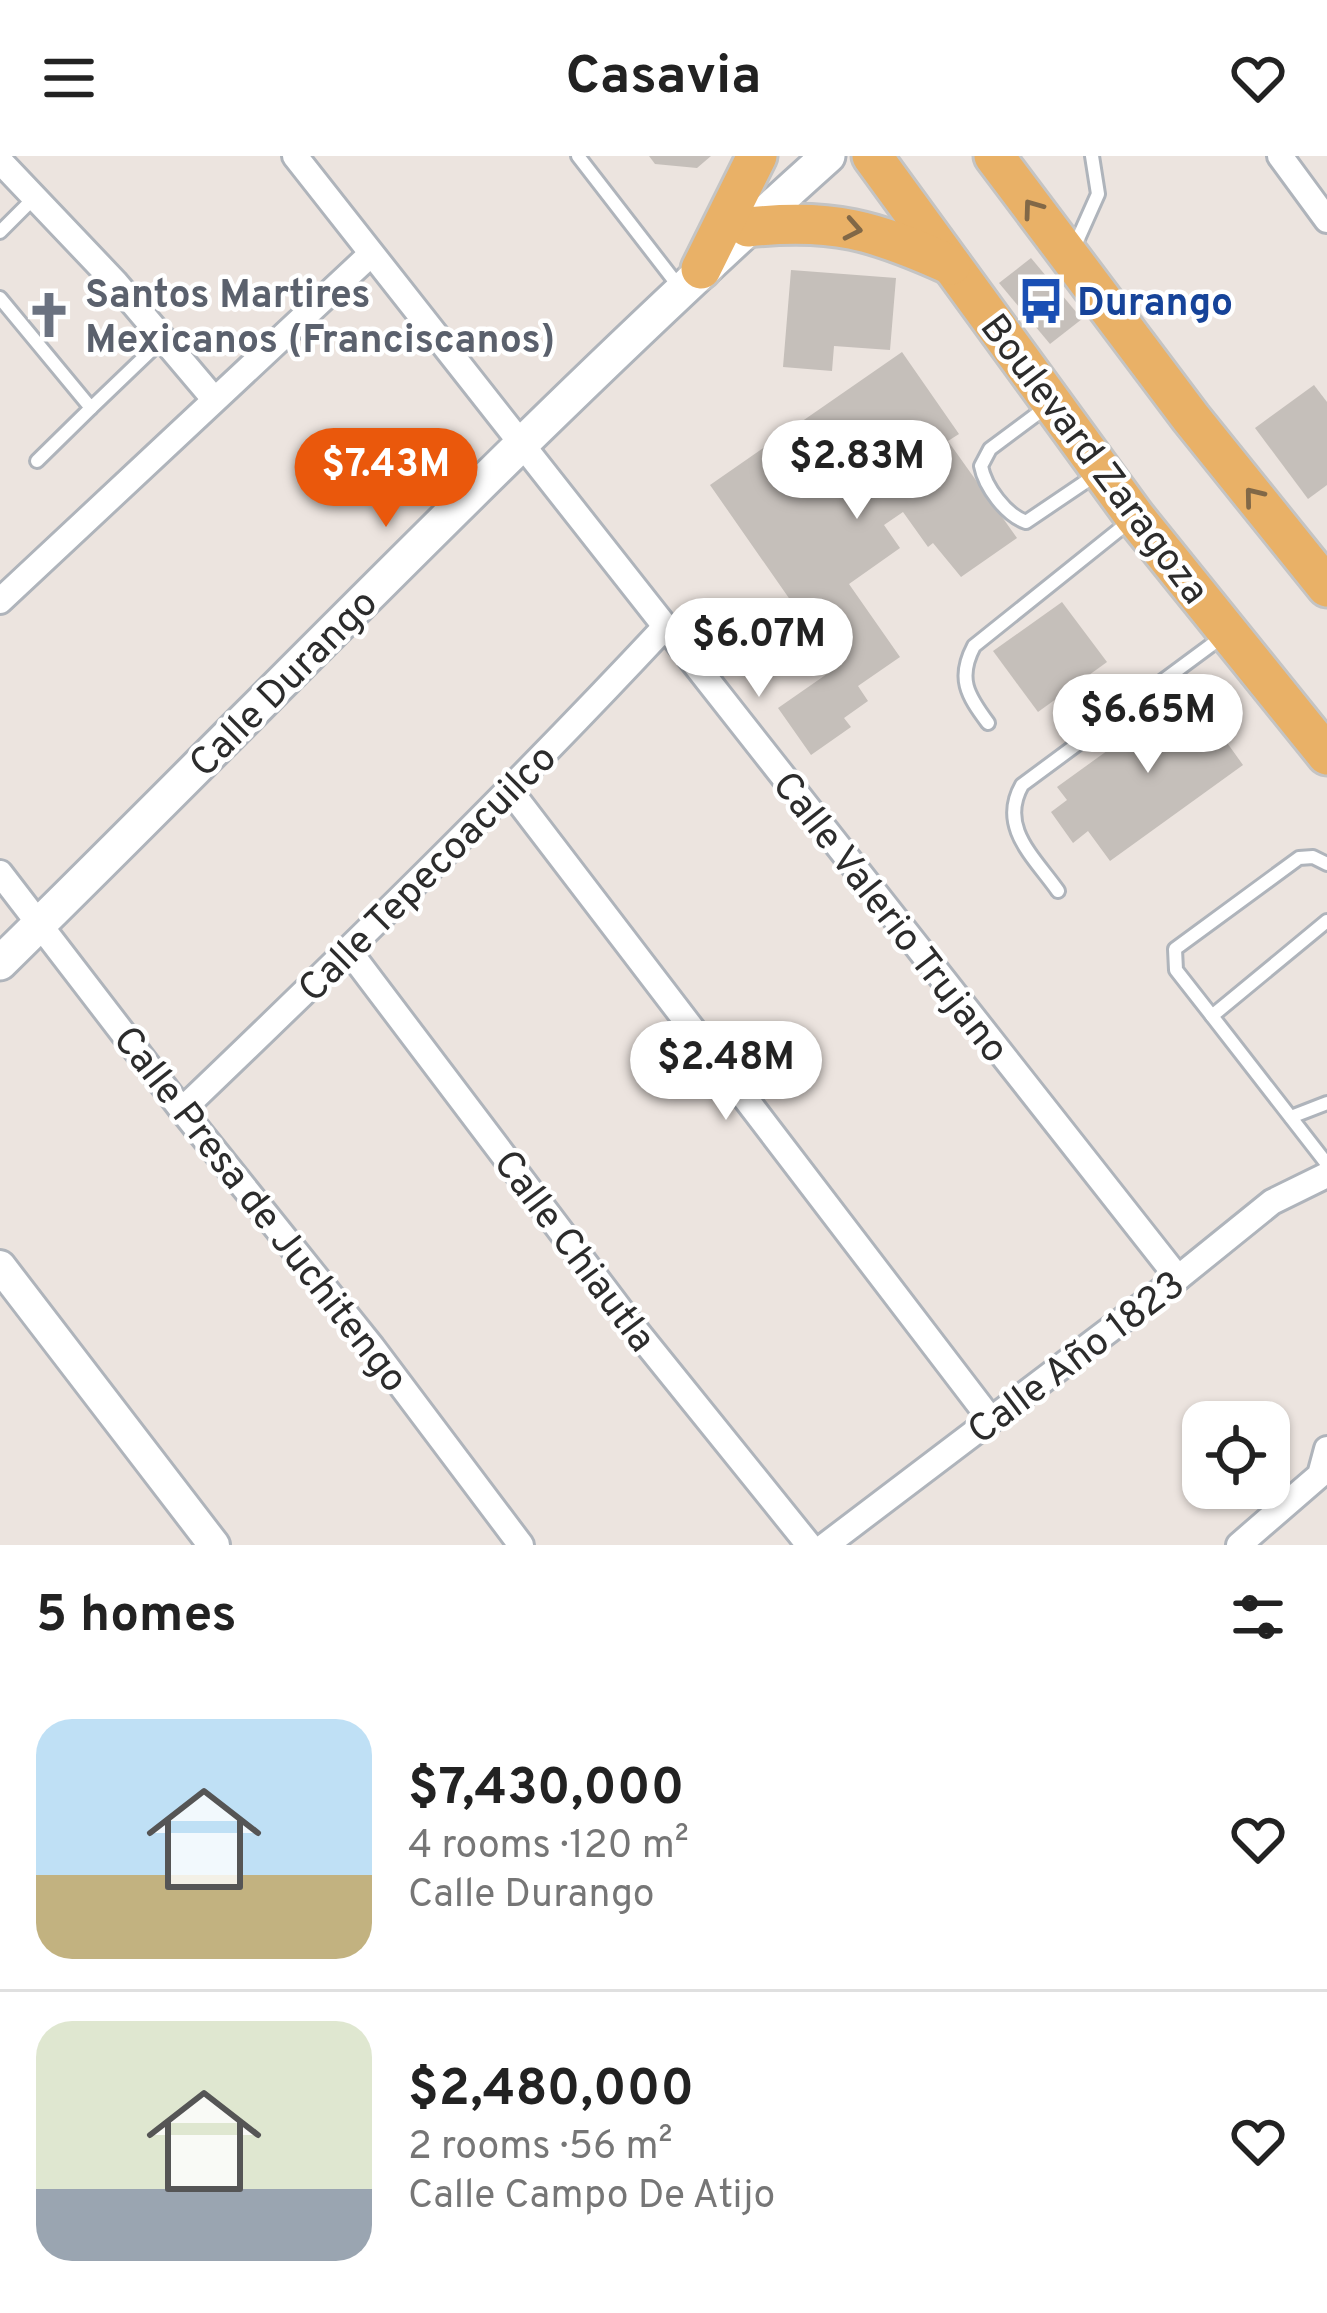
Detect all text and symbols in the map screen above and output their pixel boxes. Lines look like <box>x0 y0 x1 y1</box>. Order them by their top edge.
text: Casavia <box>566 44 761 113</box>
icon: menu <box>36 45 102 111</box>
icon: heart <box>1225 45 1291 111</box>
one-way arrow <box>1025 200 1047 222</box>
one-way arrow <box>842 215 862 241</box>
place label: Santos Martires Mexicanos (Franciscanos) <box>85 273 555 367</box>
bus stop icon: Durango <box>1016 276 1066 326</box>
place label: Durango <box>1077 281 1233 330</box>
church icon: Santos Martires Mexicanos (Franciscanos) <box>24 290 74 340</box>
street label: Boulevard Zaragoza <box>967 306 1218 616</box>
pin: $2.83M <box>759 420 955 522</box>
pin: $7.43M <box>288 428 484 530</box>
text: $2.83M <box>789 434 925 483</box>
text: $7.43M <box>322 442 450 491</box>
one-way arrow <box>1246 488 1268 510</box>
street label: Calle Durango <box>181 581 390 790</box>
pin: $6.07M <box>661 598 857 700</box>
text: $6.07M <box>692 612 826 661</box>
pin: $6.65M <box>1050 674 1246 776</box>
text: $6.65M <box>1080 688 1216 737</box>
street label: Calle Tepecoacuilco <box>290 736 569 1015</box>
street label: Calle Valerio Trujano <box>759 763 1017 1074</box>
street label: Calle Presa de Juchitengo <box>100 1018 417 1404</box>
pin: $2.48M <box>628 1021 824 1123</box>
text: $2.48M <box>657 1035 795 1084</box>
street label: Calle Chiautla <box>480 1142 664 1364</box>
street label: Calle Año 1823 <box>960 1262 1196 1457</box>
map controls <box>1182 1401 1290 1509</box>
button: locate <box>1182 1401 1290 1509</box>
icon: filters <box>1225 1584 1291 1650</box>
text: 5 homes <box>36 1585 237 1650</box>
text: $7,430,000 <box>408 1758 684 1823</box>
icon: home <box>132 1767 276 1911</box>
icon: heart <box>1225 1806 1291 1872</box>
text: 4 rooms · 120 m² <box>408 1823 689 1872</box>
text: Calle Durango <box>408 1872 655 1921</box>
text: $2,480,000 <box>408 2059 694 2124</box>
icon: home <box>132 2069 276 2213</box>
icon: heart <box>1225 2108 1291 2174</box>
text: 2 rooms · 56 m² <box>408 2124 673 2173</box>
text: Calle Campo De Atijo <box>408 2173 775 2222</box>

